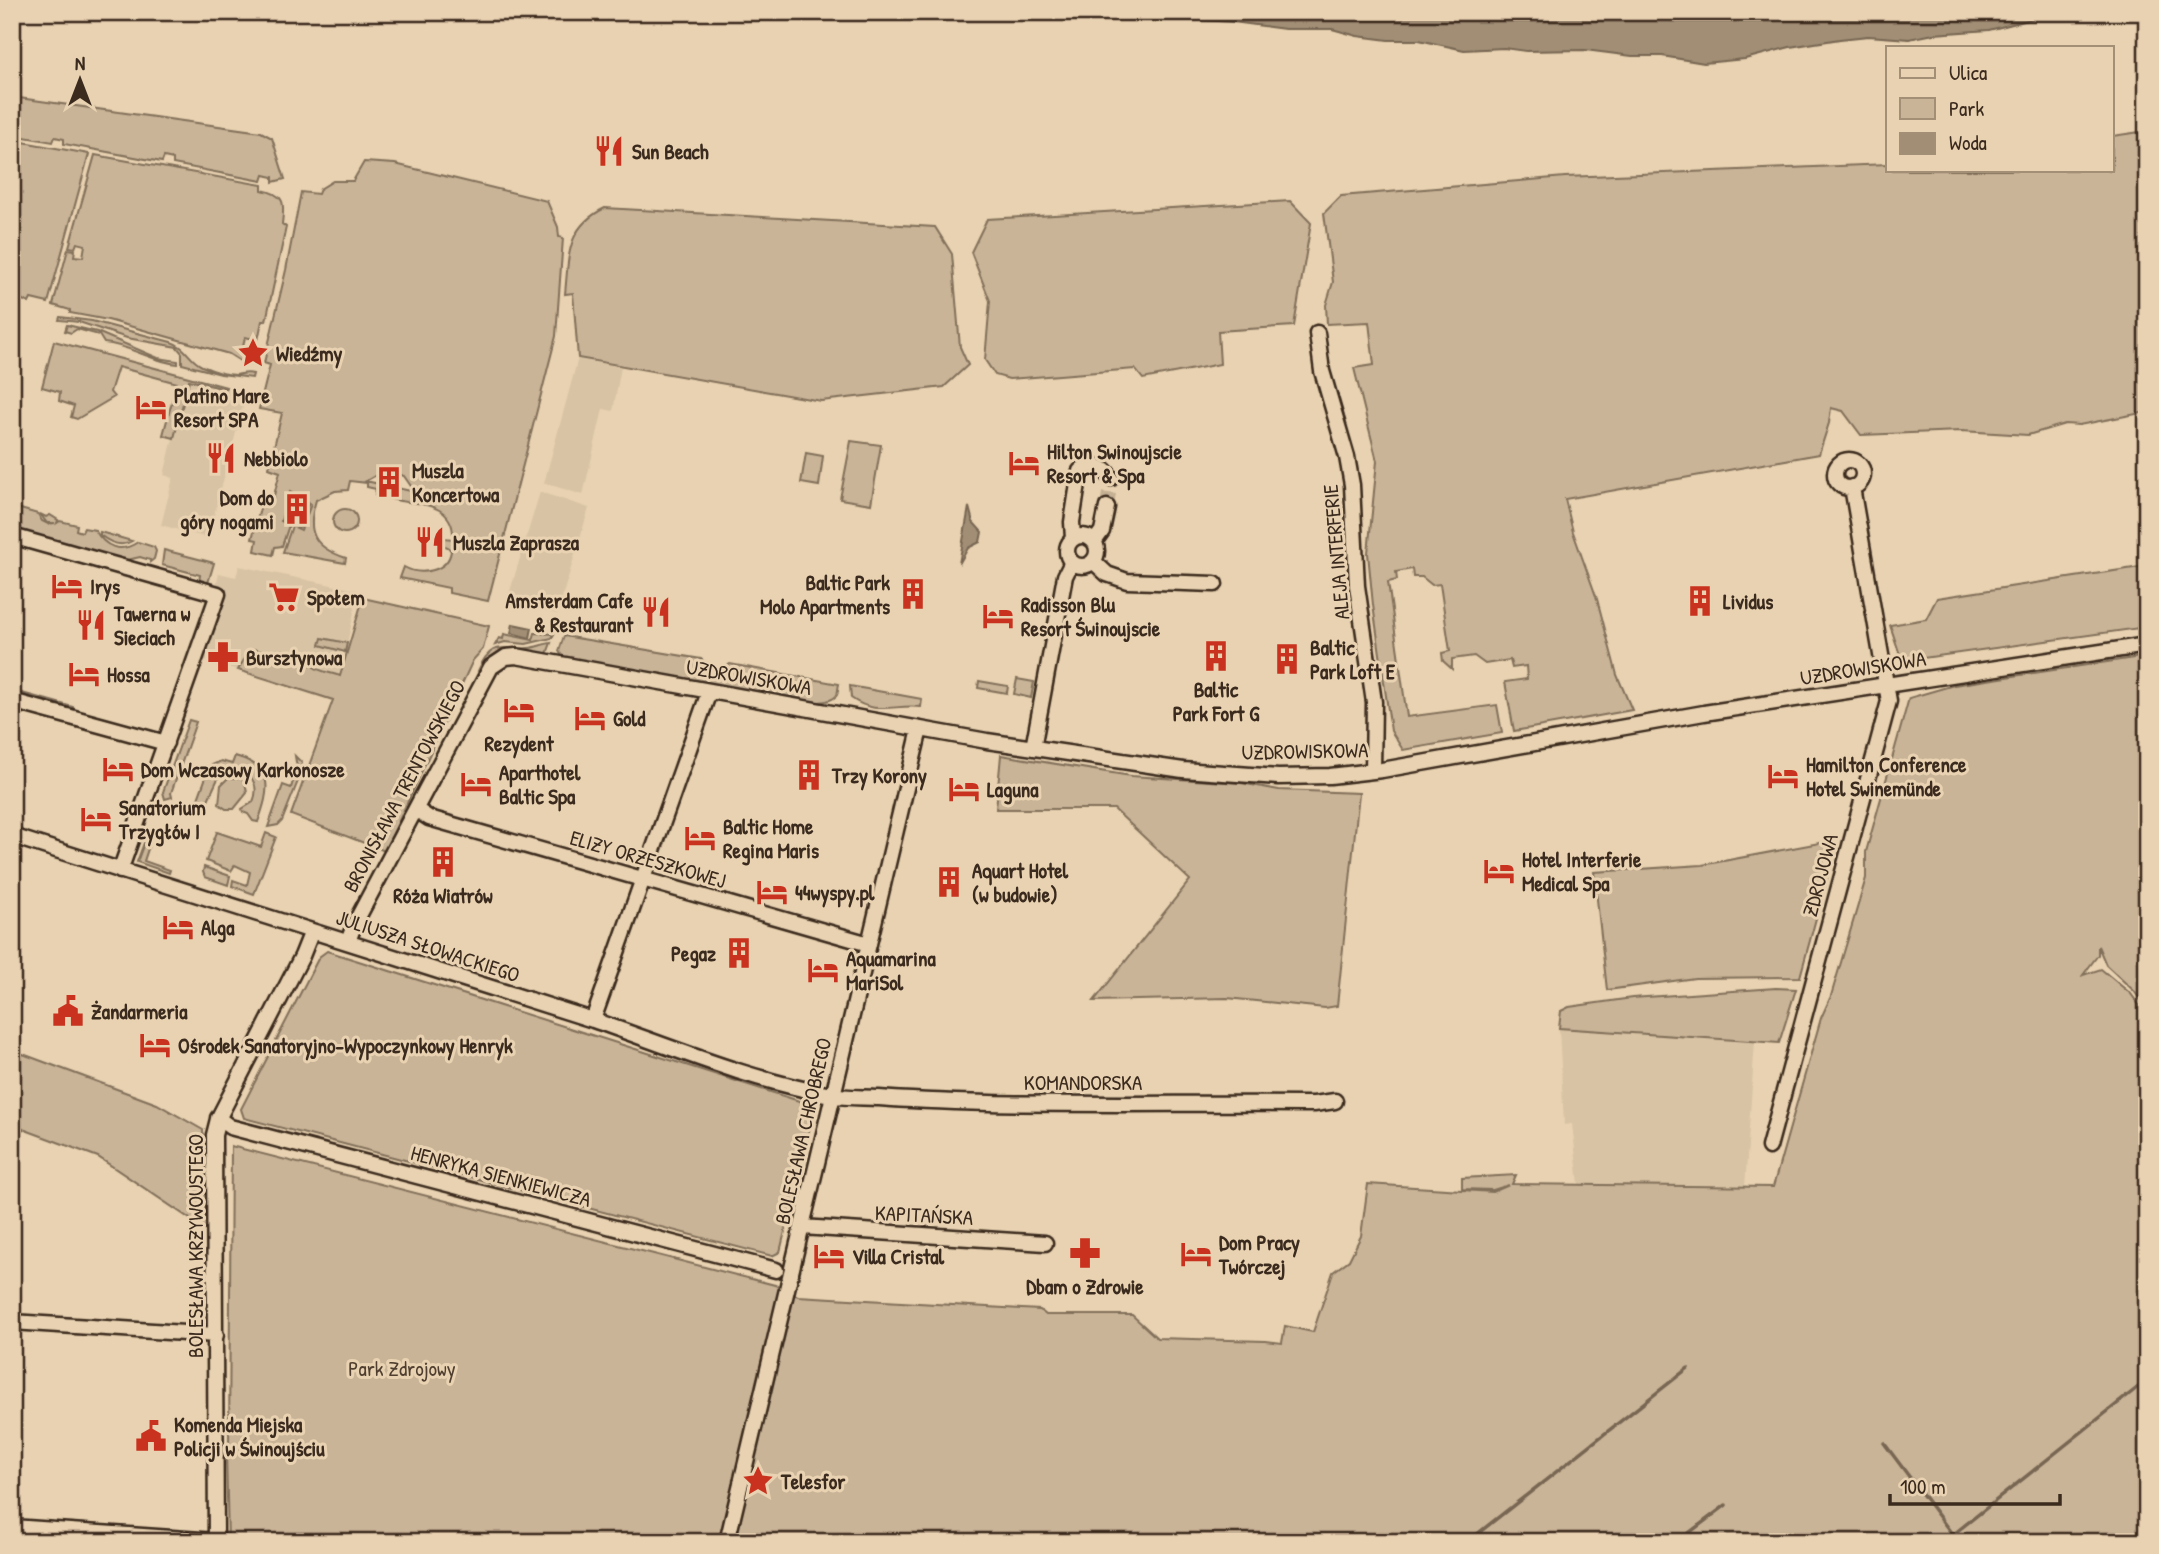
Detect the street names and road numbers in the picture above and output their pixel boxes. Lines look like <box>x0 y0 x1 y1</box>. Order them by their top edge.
street label: ALEJA INTERFERIE <box>1316 483 1356 621</box>
street label: UZDROWISKOWA <box>1798 644 1928 692</box>
street label: UZDROWISKOWA <box>684 652 814 702</box>
street label: BRONISŁAWA TRENTOWSKIEGO <box>336 675 472 897</box>
street label: UZDROWISKOWA <box>1241 735 1369 767</box>
street label: ELIZY ORZESZKOWEJ <box>567 823 730 895</box>
street label: ZDROJOWA <box>1795 830 1845 920</box>
street label: JULIUSZA SŁOWACKIEGO <box>333 903 523 989</box>
street label: BOLESŁAWA CHROBREGO <box>767 1035 839 1227</box>
street label: KOMANDORSKA <box>1024 1068 1142 1097</box>
street label: BOLESŁAWA KRZYWOUSTEGO <box>181 1134 210 1358</box>
street label: HENRYKA SIENKIEWICZA <box>408 1138 594 1214</box>
street label: KAPITAŃSKA <box>874 1198 974 1232</box>

